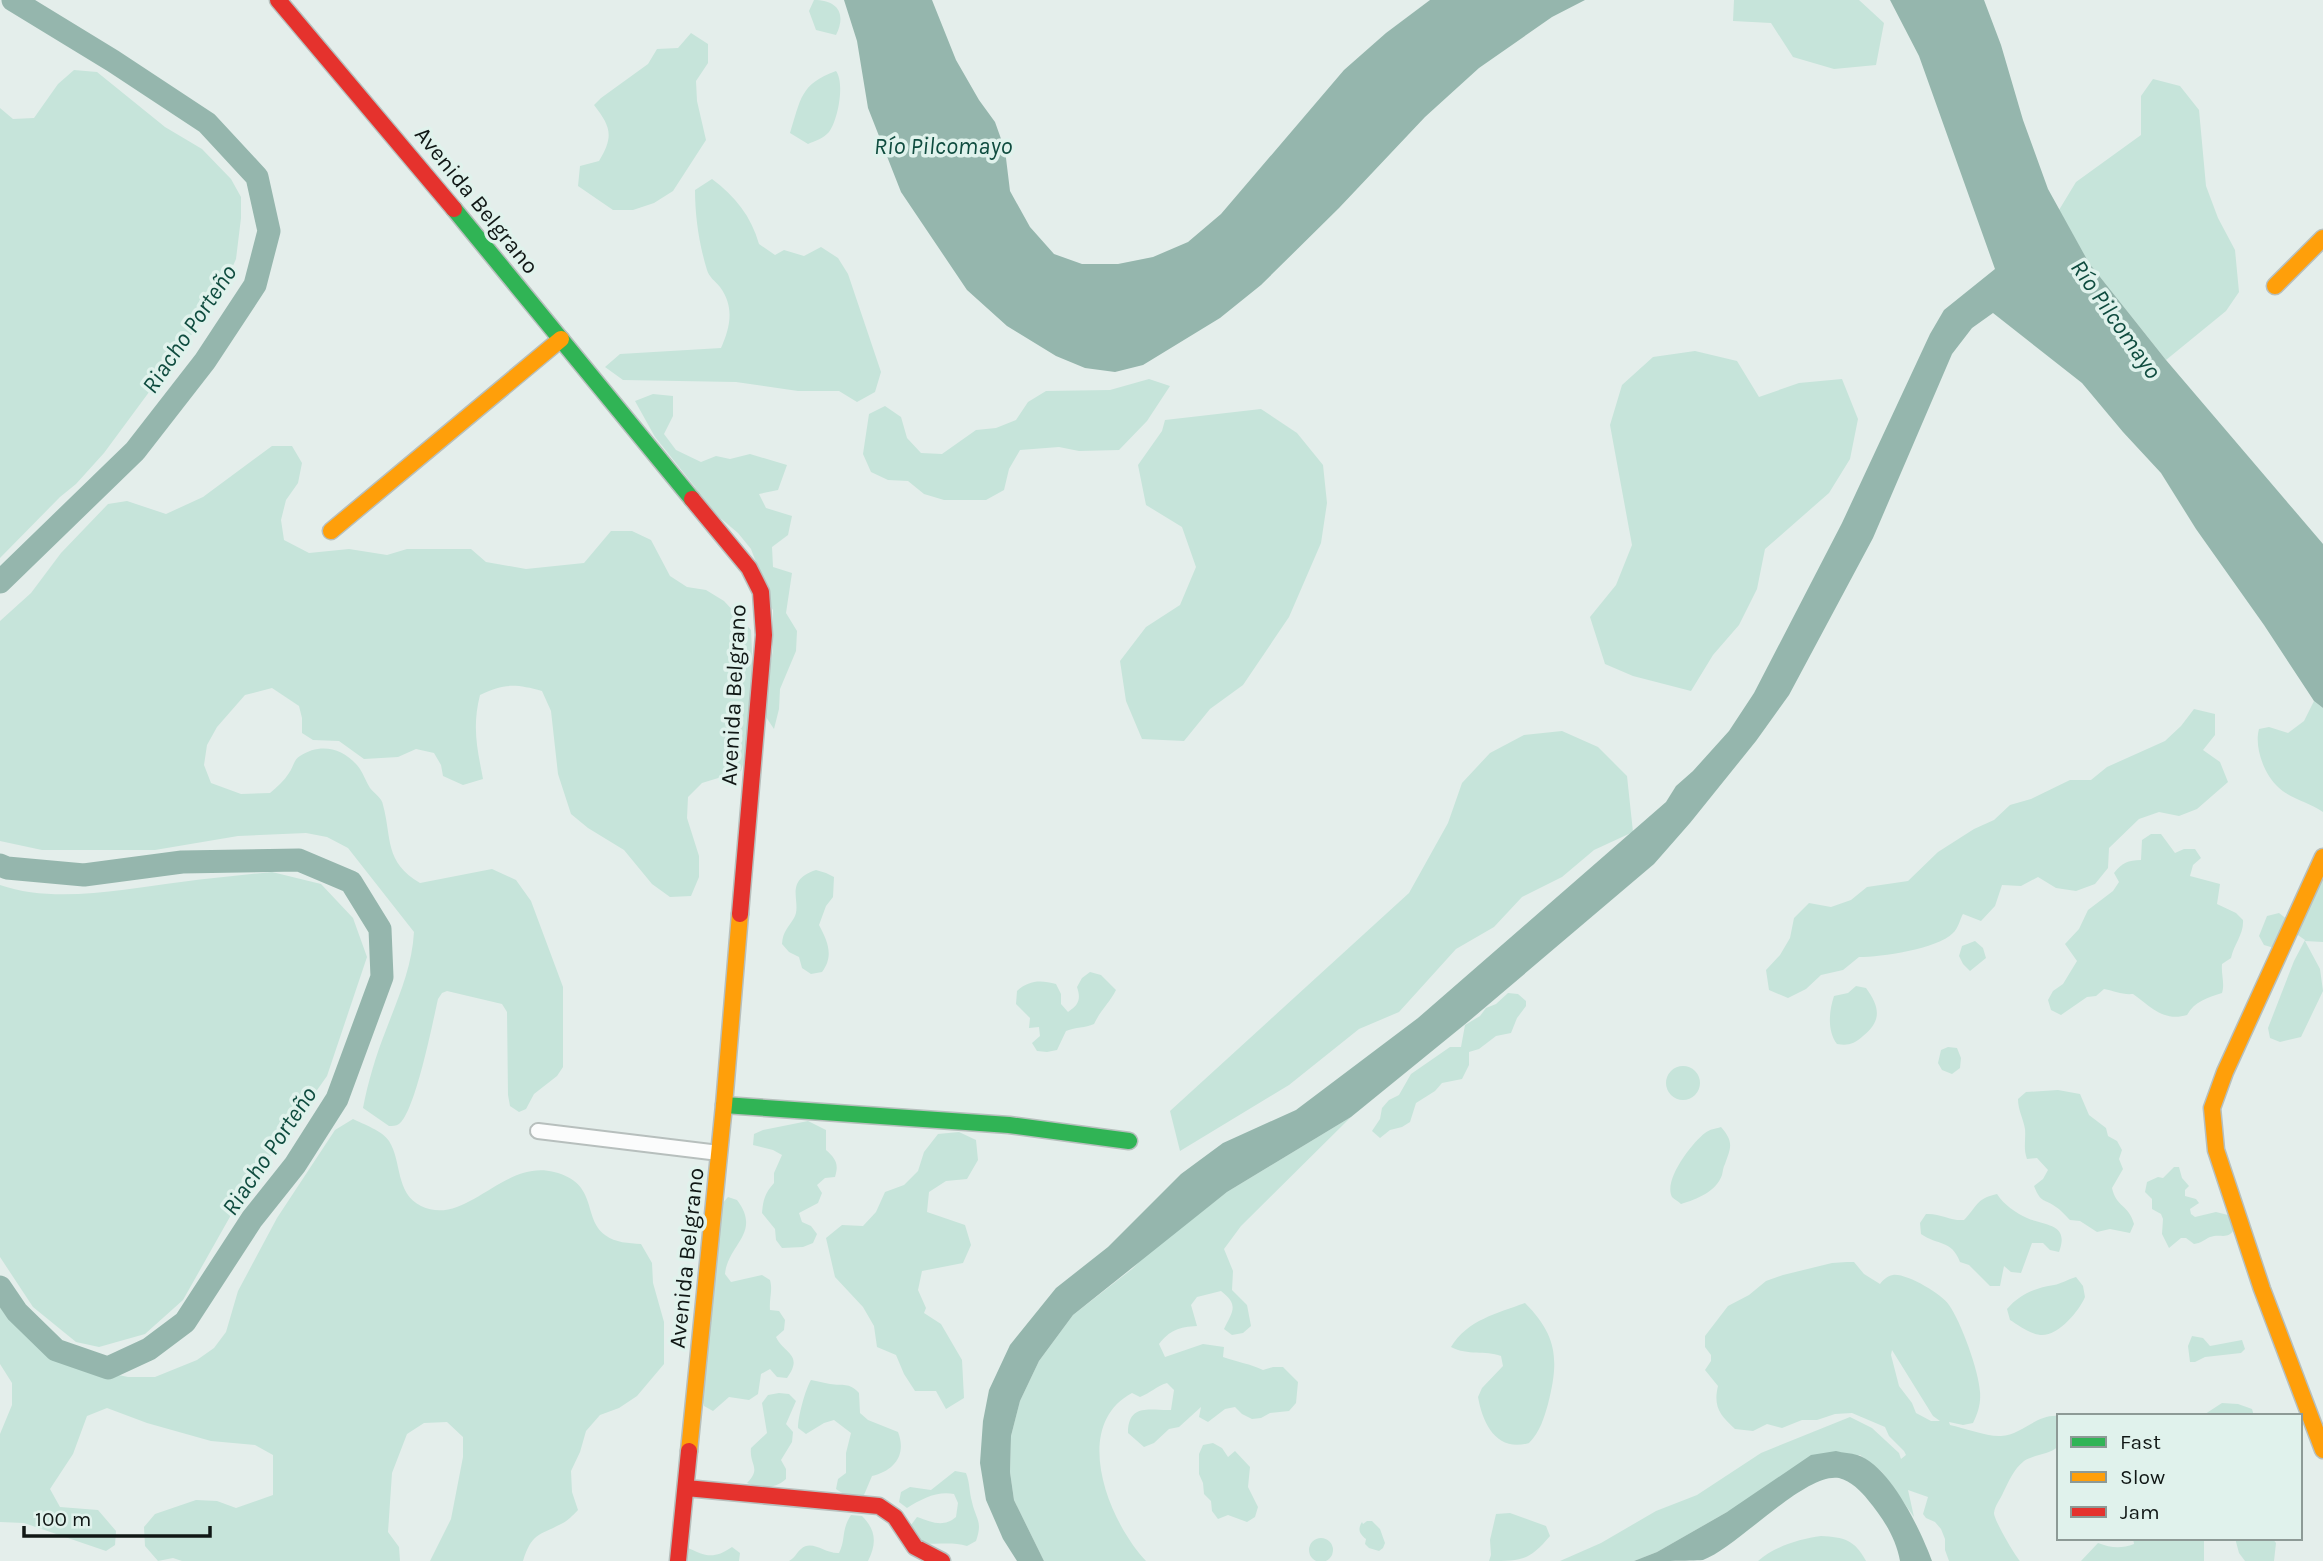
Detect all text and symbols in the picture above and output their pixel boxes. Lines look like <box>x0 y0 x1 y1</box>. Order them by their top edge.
street label: Avenida Belgrano <box>409 121 544 279</box>
water label: Río Pilcomayo <box>874 132 1012 160</box>
water label: Río Pilcomayo <box>2065 254 2167 384</box>
water label: Riacho Porteño <box>136 259 242 399</box>
street label: Avenida Belgrano <box>715 604 752 786</box>
water label: Riacho Porteño <box>216 1081 322 1221</box>
street label: Avenida Belgrano <box>664 1166 709 1350</box>
legend <box>2057 1414 2302 1540</box>
text: Fast <box>2120 1430 2161 1454</box>
text: Slow <box>2120 1465 2165 1489</box>
scale bar <box>24 1494 210 1538</box>
text: Jam <box>2120 1500 2160 1524</box>
text: 100 m <box>35 1507 92 1531</box>

